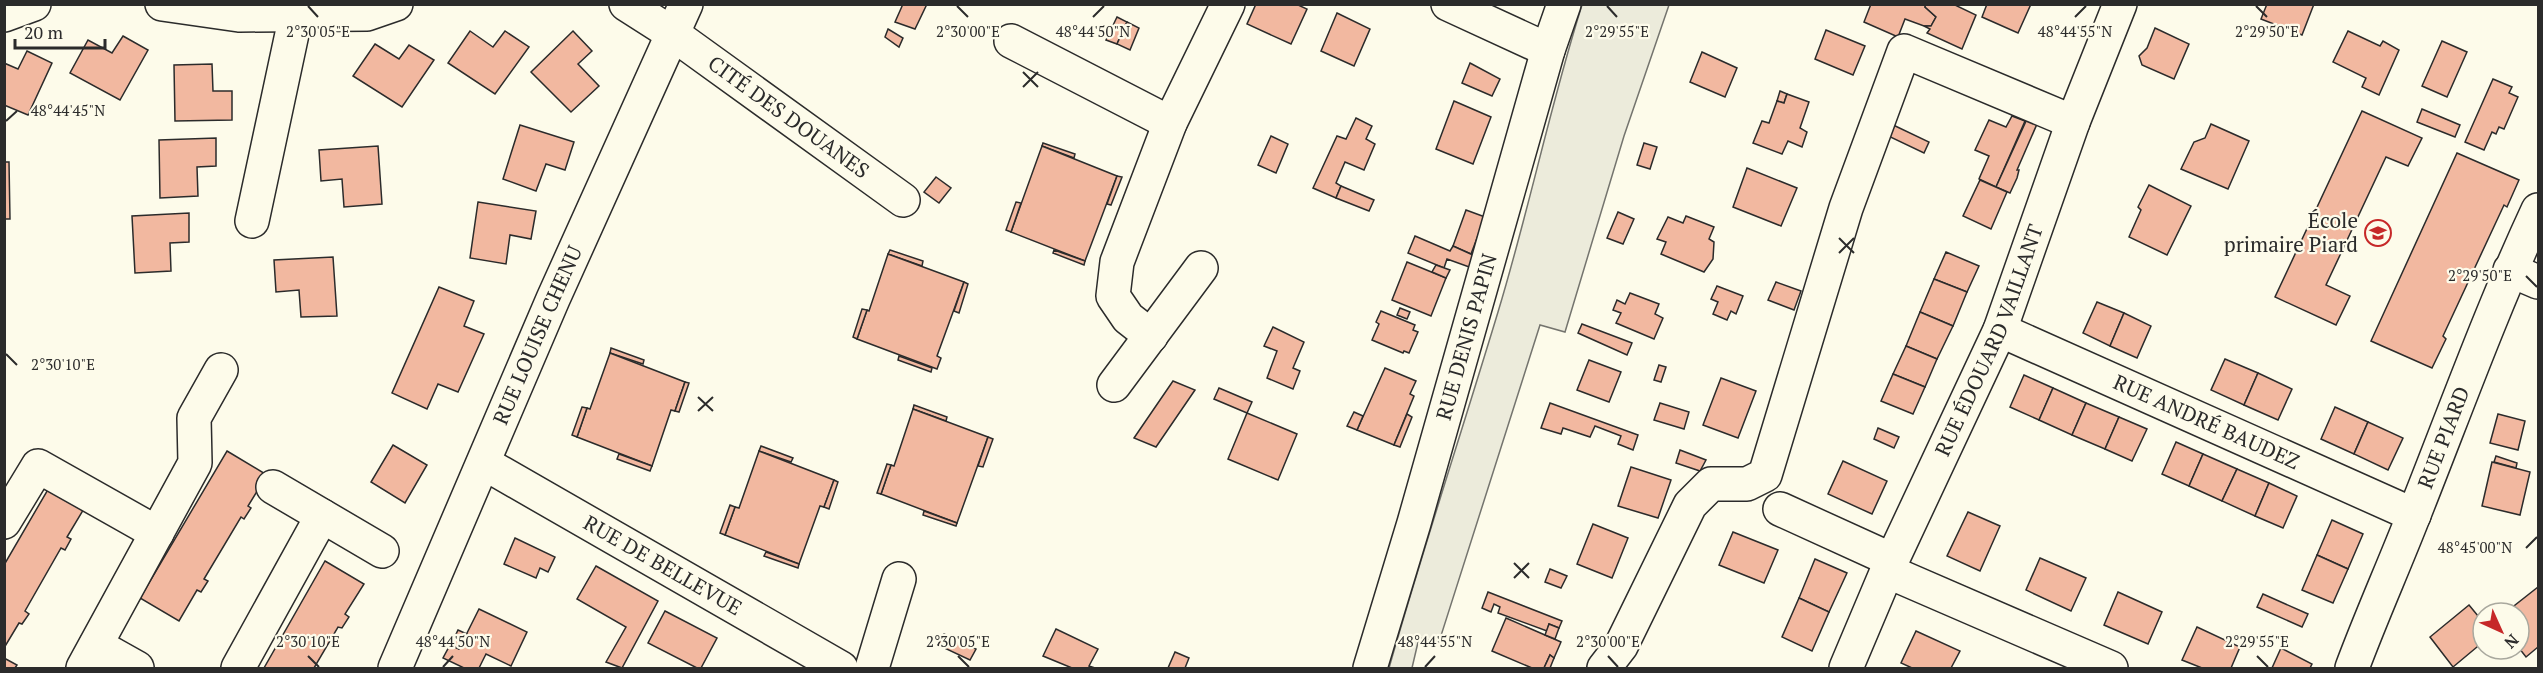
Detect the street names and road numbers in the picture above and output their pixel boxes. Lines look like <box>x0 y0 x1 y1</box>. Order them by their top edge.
street label: CITÉ DES DOUANES <box>703 49 875 184</box>
street label: RUE ÉDOUARD VAILLANT <box>1928 221 2049 460</box>
street label: RUE LOUISE CHENU <box>486 241 588 429</box>
street label: RUE DENIS PAPIN <box>1429 250 1503 423</box>
street label: RUE ANDRÉ BAUDEZ <box>2109 367 2304 475</box>
street label: RUE PIARD <box>2411 382 2476 492</box>
street label: RUE DE BELLEVUE <box>579 508 747 621</box>

